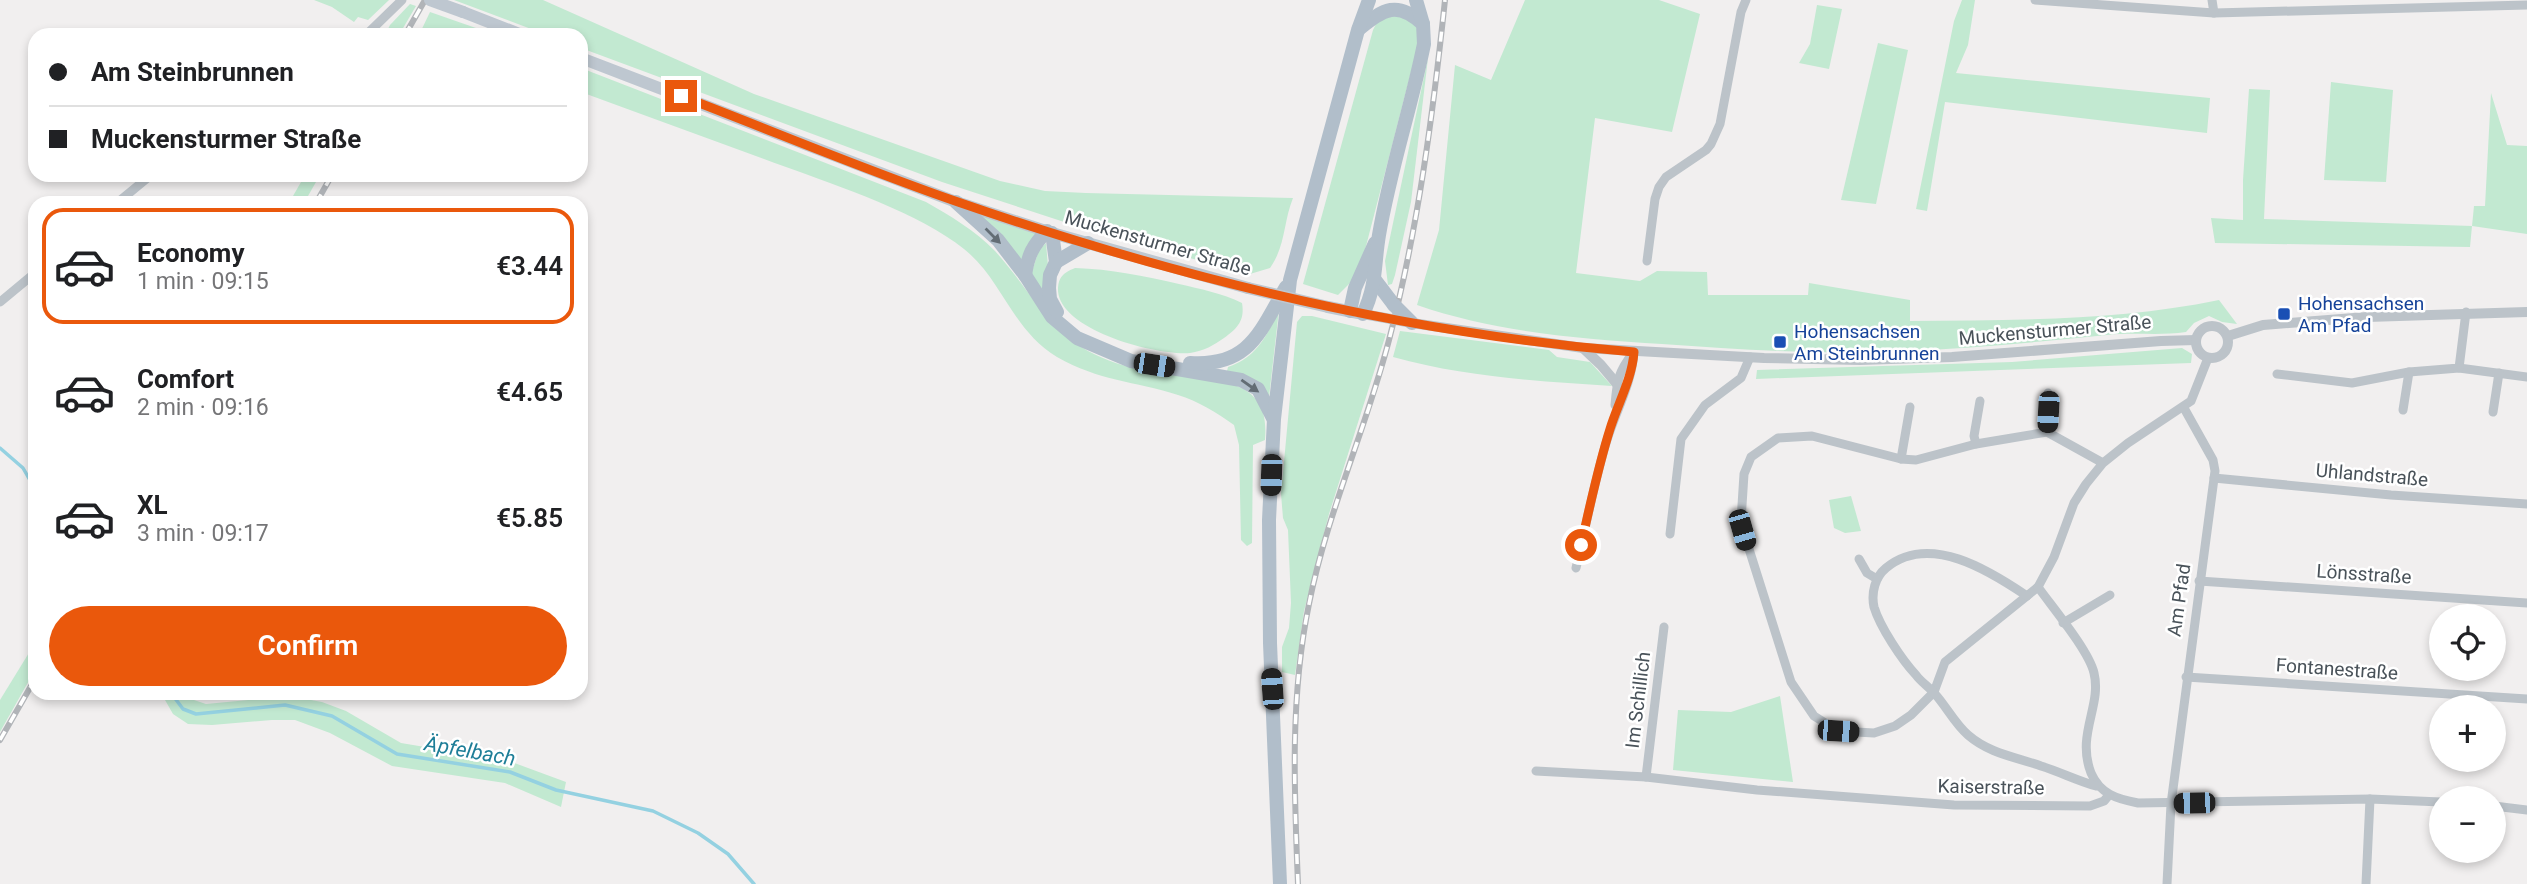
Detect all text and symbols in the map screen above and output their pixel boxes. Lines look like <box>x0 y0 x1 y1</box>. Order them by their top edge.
text: Am Steinbrunnen <box>91 57 294 87</box>
route end <box>665 80 697 112</box>
text: Muckensturmer Straße <box>91 124 361 154</box>
street label: Muckensturmer Straße <box>1062 205 1254 281</box>
one-way arrow <box>984 227 1000 244</box>
icon: car <box>53 235 116 298</box>
text: Economy <box>137 238 244 268</box>
text: €3.44 <box>496 251 563 281</box>
text: 1 min · 09:15 <box>137 268 269 295</box>
place label: Hohensachsen Am Pfad <box>2298 292 2424 337</box>
marker: Hohensachsen Am Pfad <box>2276 306 2292 322</box>
street label: Muckensturmer Straße <box>1958 310 2152 350</box>
place label: Hohensachsen Am Steinbrunnen <box>1794 320 1940 365</box>
marker: Hohensachsen Am Steinbrunnen <box>1772 334 1788 350</box>
car <box>1132 351 1177 379</box>
icon: car <box>53 361 116 424</box>
text: Comfort <box>137 364 234 394</box>
text: €4.65 <box>496 377 563 407</box>
one-way arrow <box>1240 380 1260 393</box>
car <box>2037 390 2060 434</box>
text: 2 min · 09:16 <box>137 394 269 421</box>
car <box>1260 454 1283 496</box>
street label: Uhlandstraße <box>2315 459 2429 491</box>
icon: car <box>53 487 116 550</box>
text: XL <box>137 490 168 520</box>
text: €5.85 <box>496 503 563 533</box>
car <box>1727 507 1758 553</box>
text: 3 min · 09:17 <box>137 520 269 547</box>
route start <box>1565 529 1597 561</box>
street label: Lönsstraße <box>2316 559 2412 589</box>
street label: Am Pfad <box>2163 562 2195 638</box>
map controls <box>2429 604 2506 863</box>
button: locate <box>2429 604 2506 681</box>
button: Confirm <box>49 606 567 686</box>
street label: Im Schillich <box>1621 650 1655 750</box>
street label: Fontanestraße <box>2275 653 2399 685</box>
car <box>1261 667 1284 711</box>
button: + <box>2429 695 2506 772</box>
car <box>1817 719 1860 743</box>
water label: Äpfelbach <box>422 731 517 771</box>
street label: Kaiserstraße <box>1937 775 2045 799</box>
button: − <box>2429 786 2506 863</box>
car <box>2173 792 2216 814</box>

